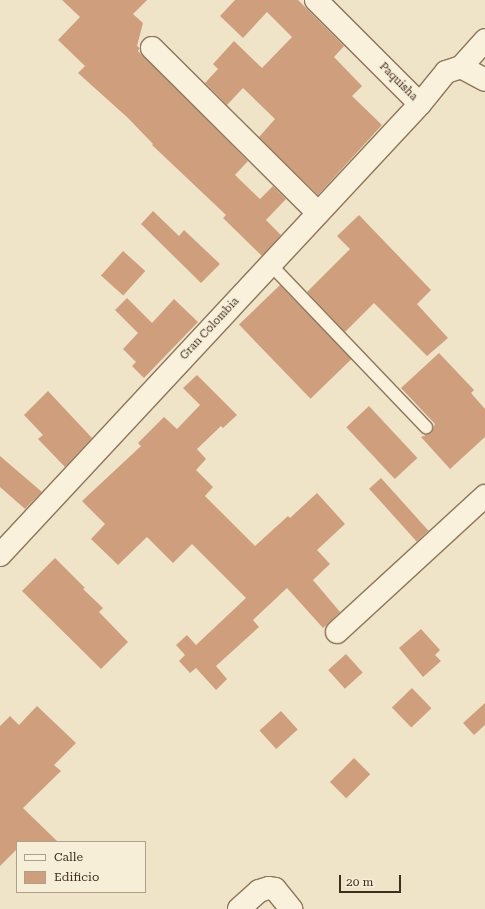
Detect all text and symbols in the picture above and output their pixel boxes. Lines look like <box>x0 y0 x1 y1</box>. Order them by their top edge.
street label: Paquisha <box>376 60 420 104</box>
street label: Gran Colombia <box>178 295 242 363</box>
legend <box>16 841 146 893</box>
text: Calle <box>54 850 83 864</box>
scale bar <box>341 867 403 893</box>
text: Edificio <box>54 870 99 884</box>
text: 20 m <box>346 875 373 889</box>

